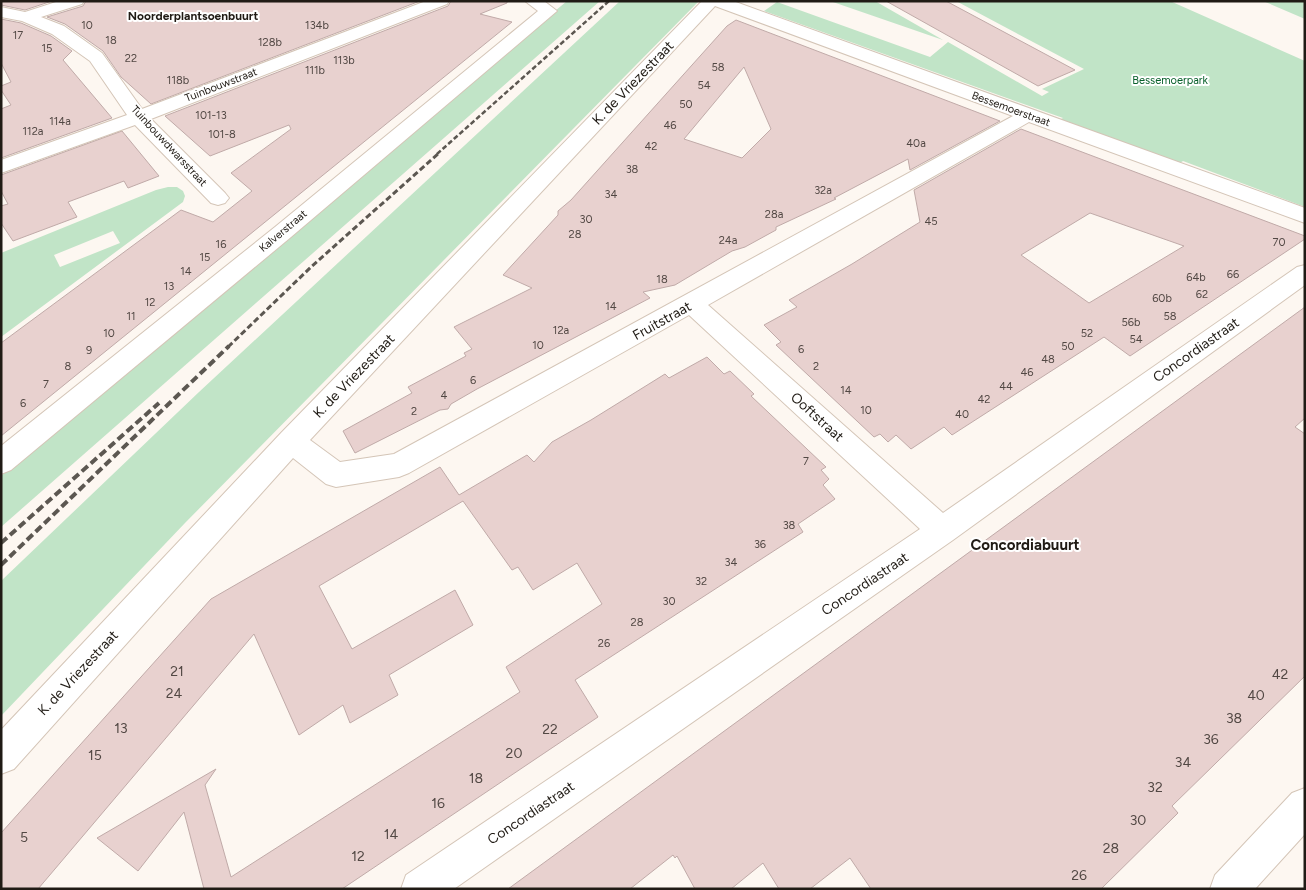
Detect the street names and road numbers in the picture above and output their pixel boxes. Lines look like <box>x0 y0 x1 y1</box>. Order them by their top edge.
street label: K. de Vriezestraat <box>589 37 677 129</box>
street label: Tuinbouwstraat <box>183 65 259 105</box>
street label: Bessemoerstraat <box>970 89 1052 129</box>
street label: Tuinbouwdwarsstraat <box>128 103 210 189</box>
street label: Kalverstraat <box>256 207 310 255</box>
street label: Fruitstraat <box>630 298 694 344</box>
street label: Concordiastraat <box>1150 314 1242 386</box>
street label: K. de Vriezestraat <box>310 330 398 422</box>
street label: Ooftstraat <box>787 389 847 445</box>
street label: Concordiastraat <box>818 549 912 619</box>
street label: K. de Vriezestraat <box>34 627 122 719</box>
street label: Concordiastraat <box>484 778 578 848</box>

